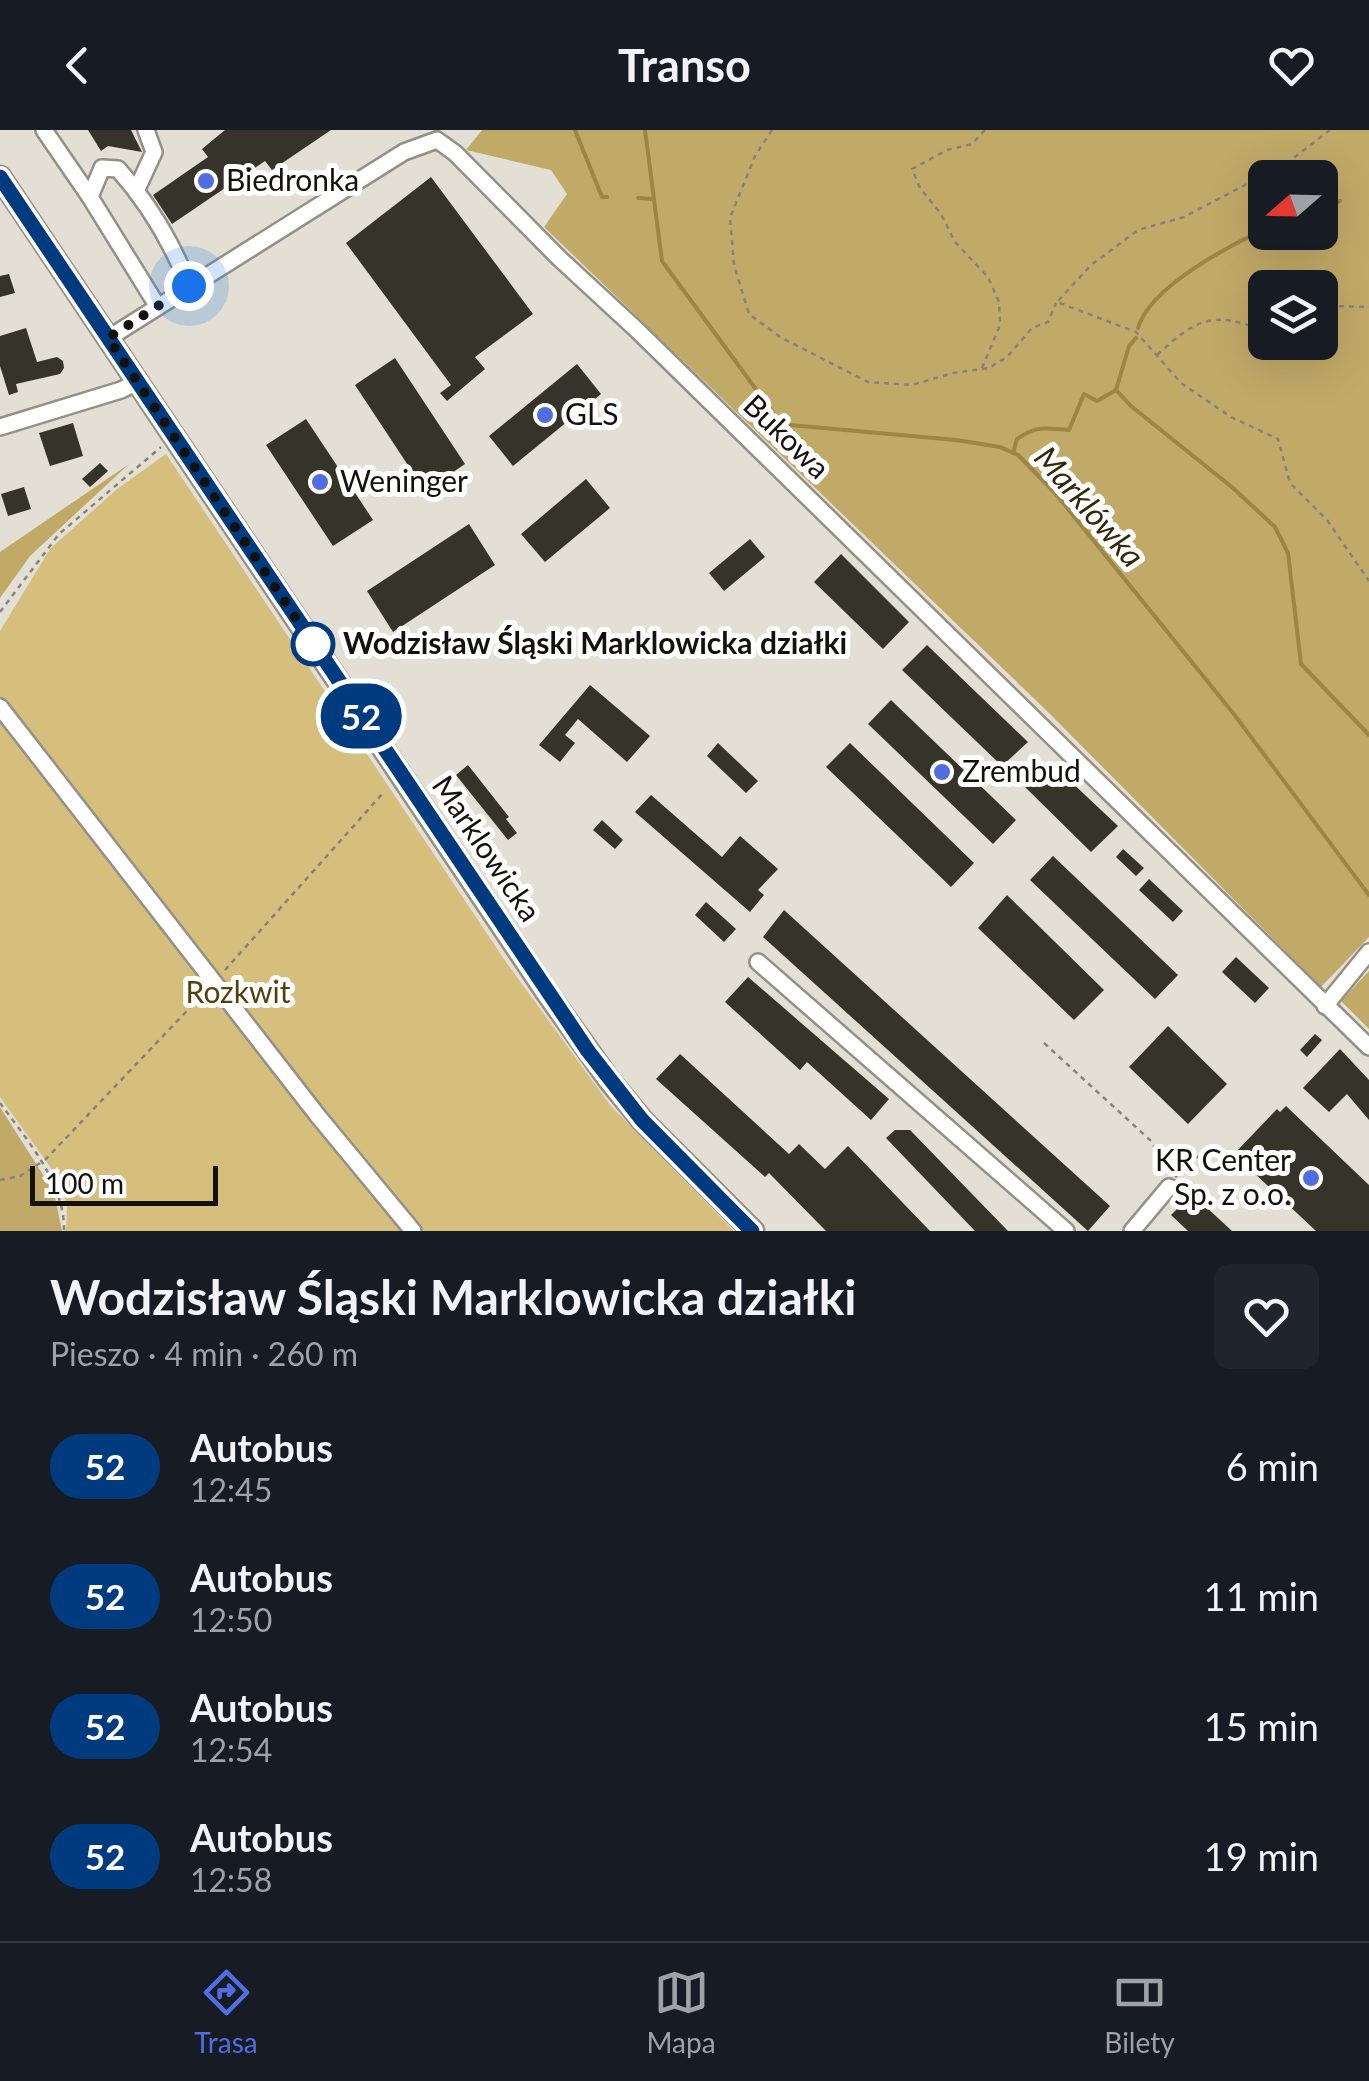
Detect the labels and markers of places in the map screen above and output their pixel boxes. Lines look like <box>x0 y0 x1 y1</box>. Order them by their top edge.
place label: Biedronka <box>226 161 359 197</box>
marker: Biedronka <box>195 170 217 192</box>
place label: GLS <box>565 395 619 431</box>
marker: GLS <box>534 404 556 426</box>
place label: Weninger <box>340 462 468 498</box>
marker: Weninger <box>309 471 331 493</box>
marker: Wodzisław Śląski Marklowicka działki <box>292 623 334 665</box>
place label: Wodzisław Śląski Marklowicka działki <box>343 624 847 660</box>
place label: Zrembud <box>962 752 1081 788</box>
marker: Zrembud <box>931 761 953 783</box>
place label: KR Center Sp. z o.o. <box>1155 1141 1291 1211</box>
marker: KR Center Sp. z o.o. <box>1300 1167 1322 1189</box>

